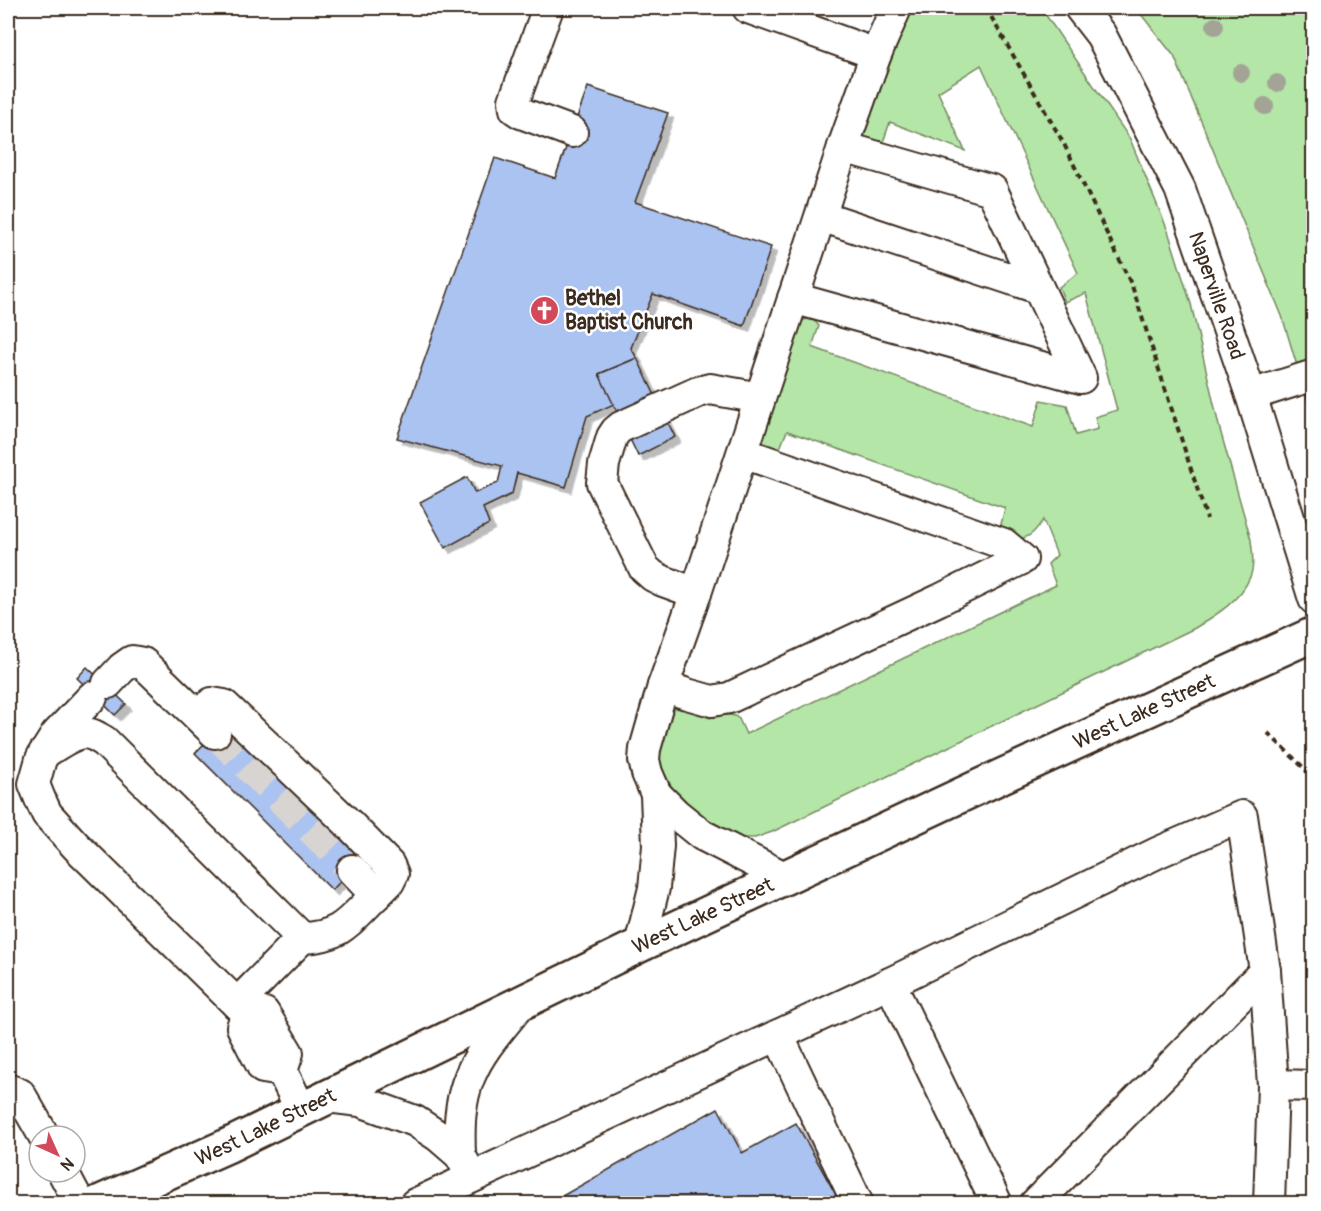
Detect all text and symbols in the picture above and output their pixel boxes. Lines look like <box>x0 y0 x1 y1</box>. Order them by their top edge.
street label: Naperville Road <box>1182 228 1251 363</box>
place label: Bethel Baptist Church <box>565 285 693 336</box>
church icon: Bethel Baptist Church <box>528 294 560 326</box>
street label: West Lake Street <box>1069 668 1220 756</box>
street label: West Lake Street <box>628 871 779 961</box>
street label: West Lake Street <box>191 1082 341 1172</box>
north arrow <box>27 1124 87 1184</box>
text: N <box>56 1153 78 1175</box>

